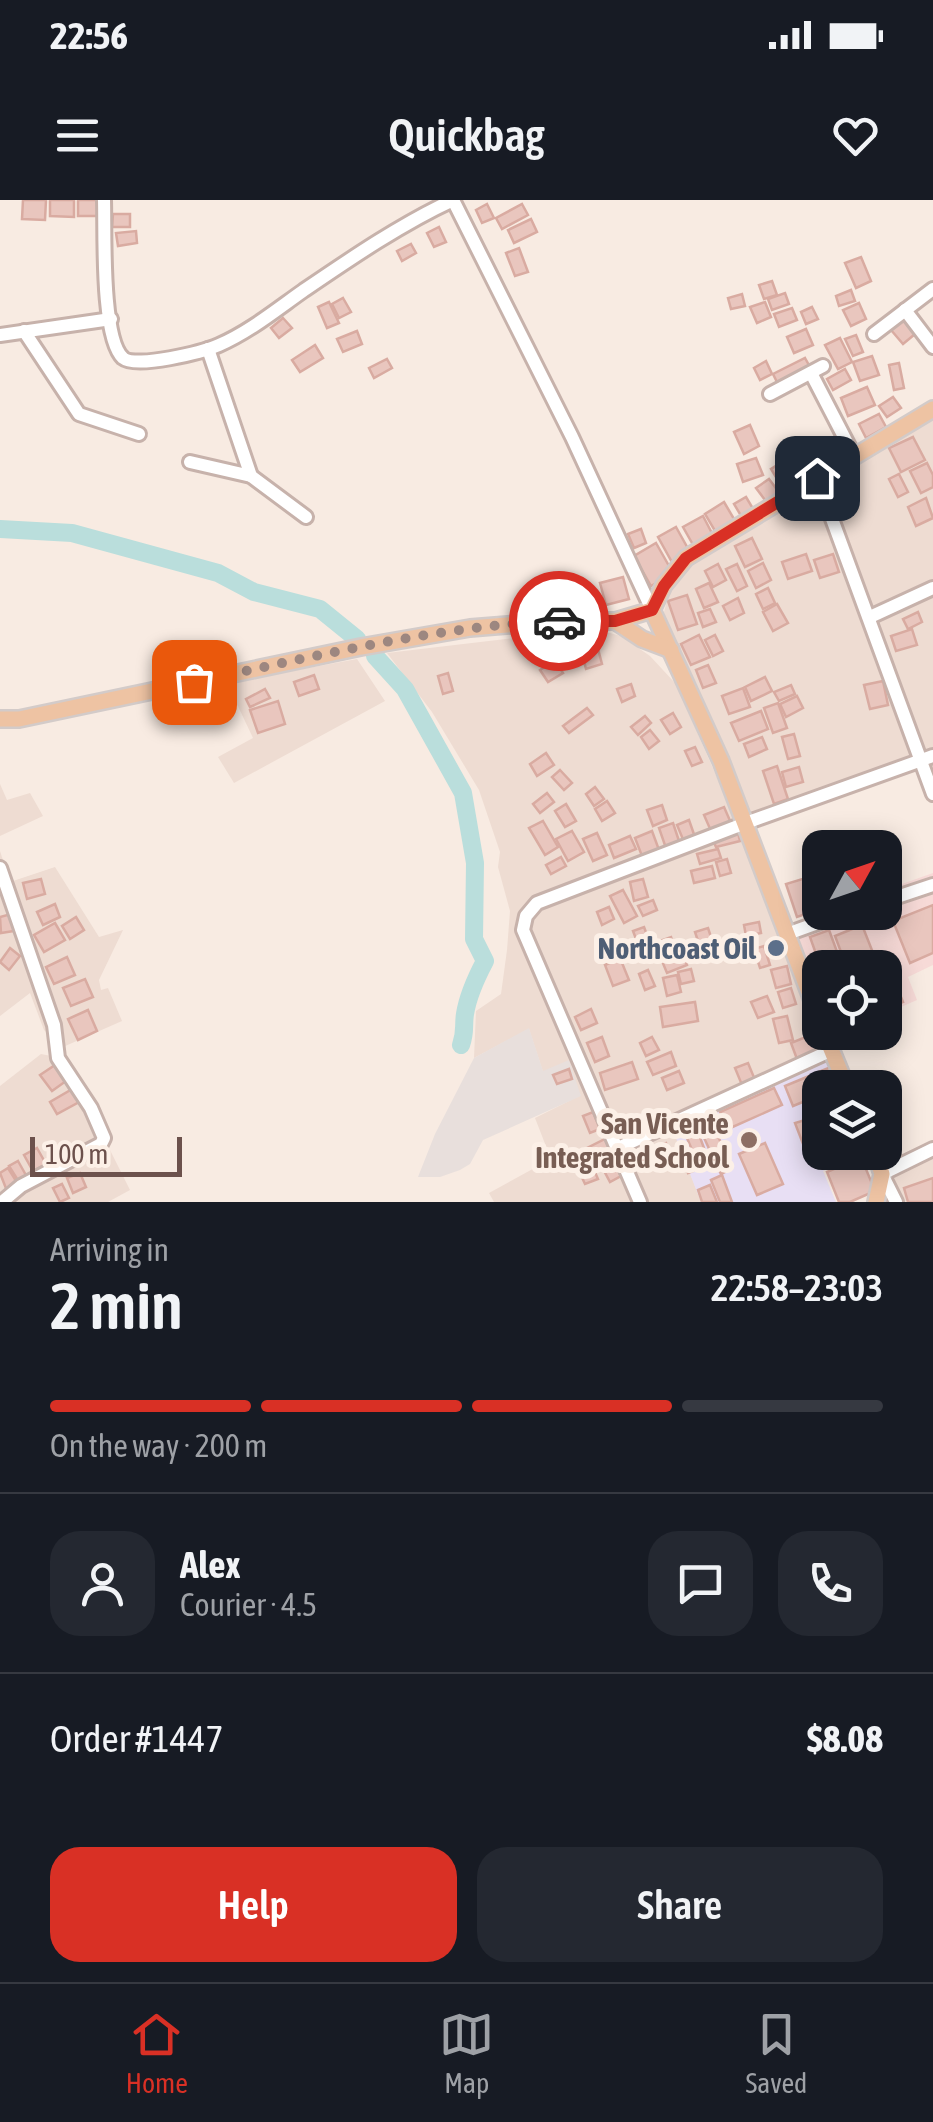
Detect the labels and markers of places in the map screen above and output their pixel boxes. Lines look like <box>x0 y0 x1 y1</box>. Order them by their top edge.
pin <box>775 436 860 521</box>
pin <box>152 640 237 725</box>
place label: Northcoast Oil <box>598 931 757 965</box>
marker: Northcoast Oil <box>765 937 787 959</box>
place label: San Vicente Integrated School <box>535 1106 730 1174</box>
marker: San Vicente Integrated School <box>738 1129 760 1151</box>

